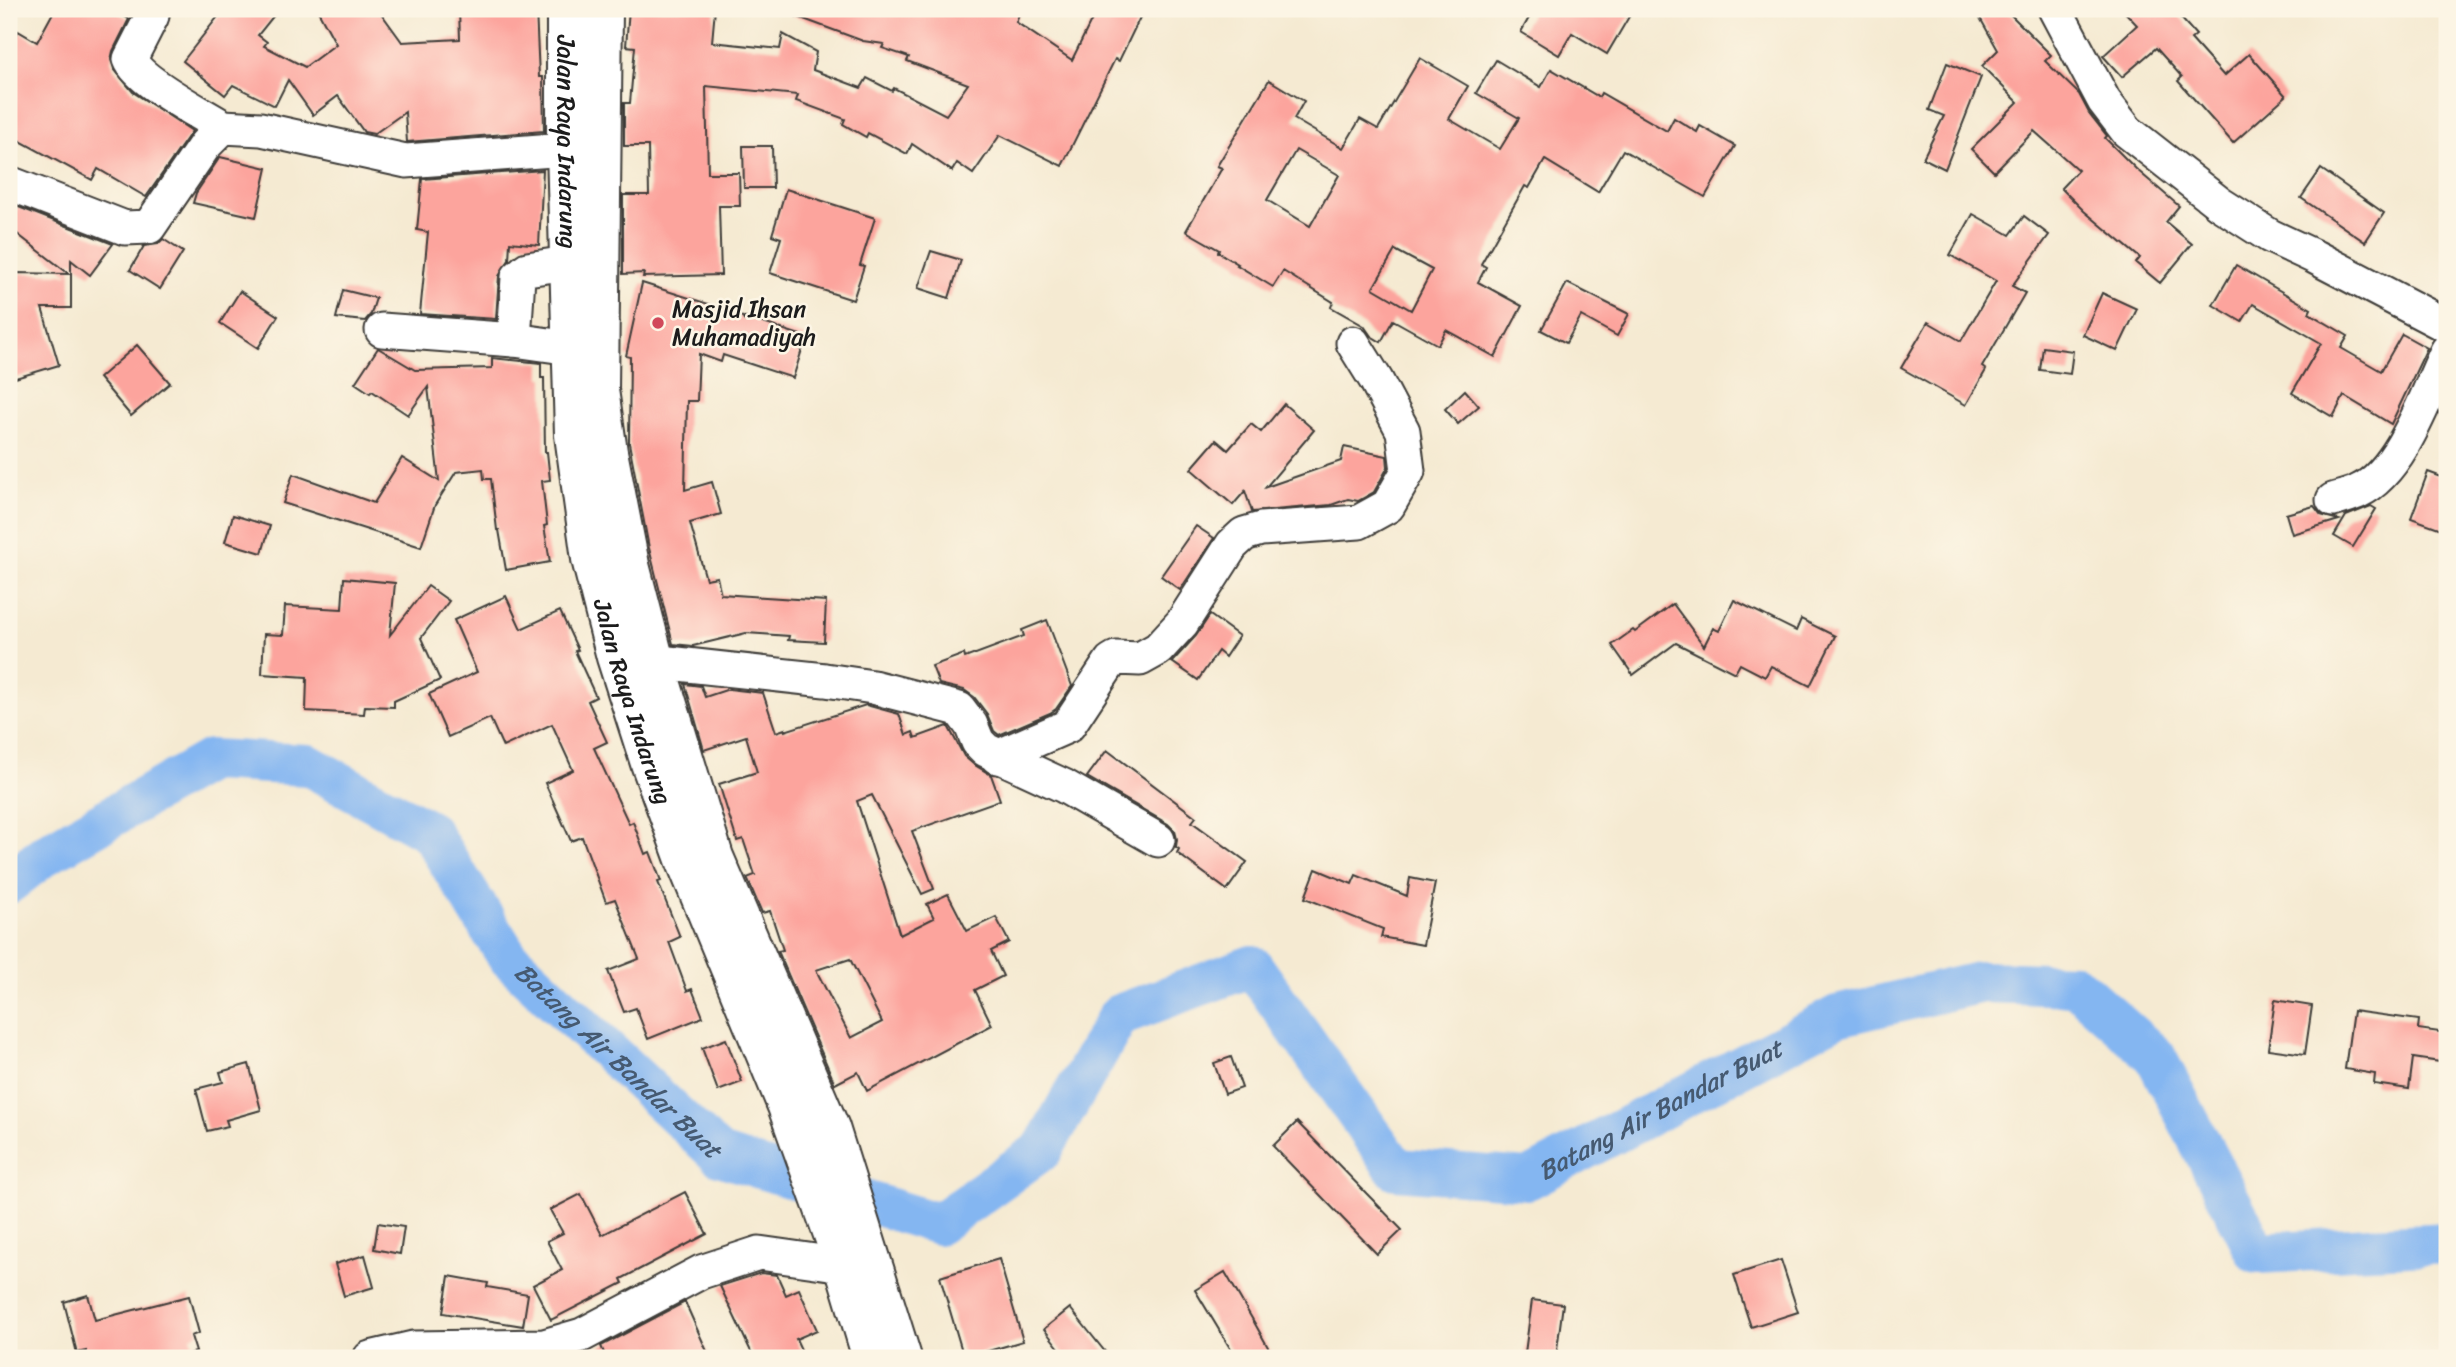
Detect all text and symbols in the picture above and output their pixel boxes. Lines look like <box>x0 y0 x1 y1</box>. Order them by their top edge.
street label: Jalan Raya Indarung <box>545 34 590 249</box>
place label: Masjid Ihsan Muhamadiyah <box>672 288 816 358</box>
marker: Masjid Ihsan Muhamadiyah <box>650 315 666 331</box>
street label: Jalan Raya Indarung <box>581 593 684 811</box>
water label: Batang Air Bandar Buat <box>503 951 735 1172</box>
water label: Batang Air Bandar Buat <box>1529 1024 1793 1193</box>

